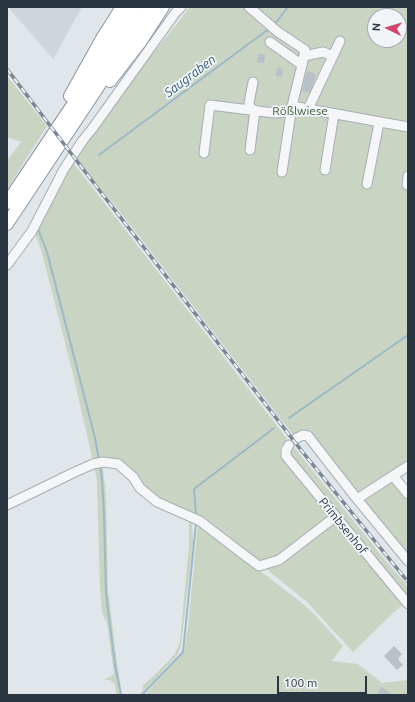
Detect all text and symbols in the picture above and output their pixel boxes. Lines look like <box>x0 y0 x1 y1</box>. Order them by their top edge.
north arrow <box>367 8 407 48</box>
text: N <box>370 22 382 32</box>
water label: Saugraben <box>161 52 219 100</box>
park label: Rößlwiese <box>272 104 328 118</box>
street label: Primbsenhof <box>316 495 370 557</box>
scale bar <box>279 668 369 694</box>
text: 100 m <box>284 676 317 689</box>

